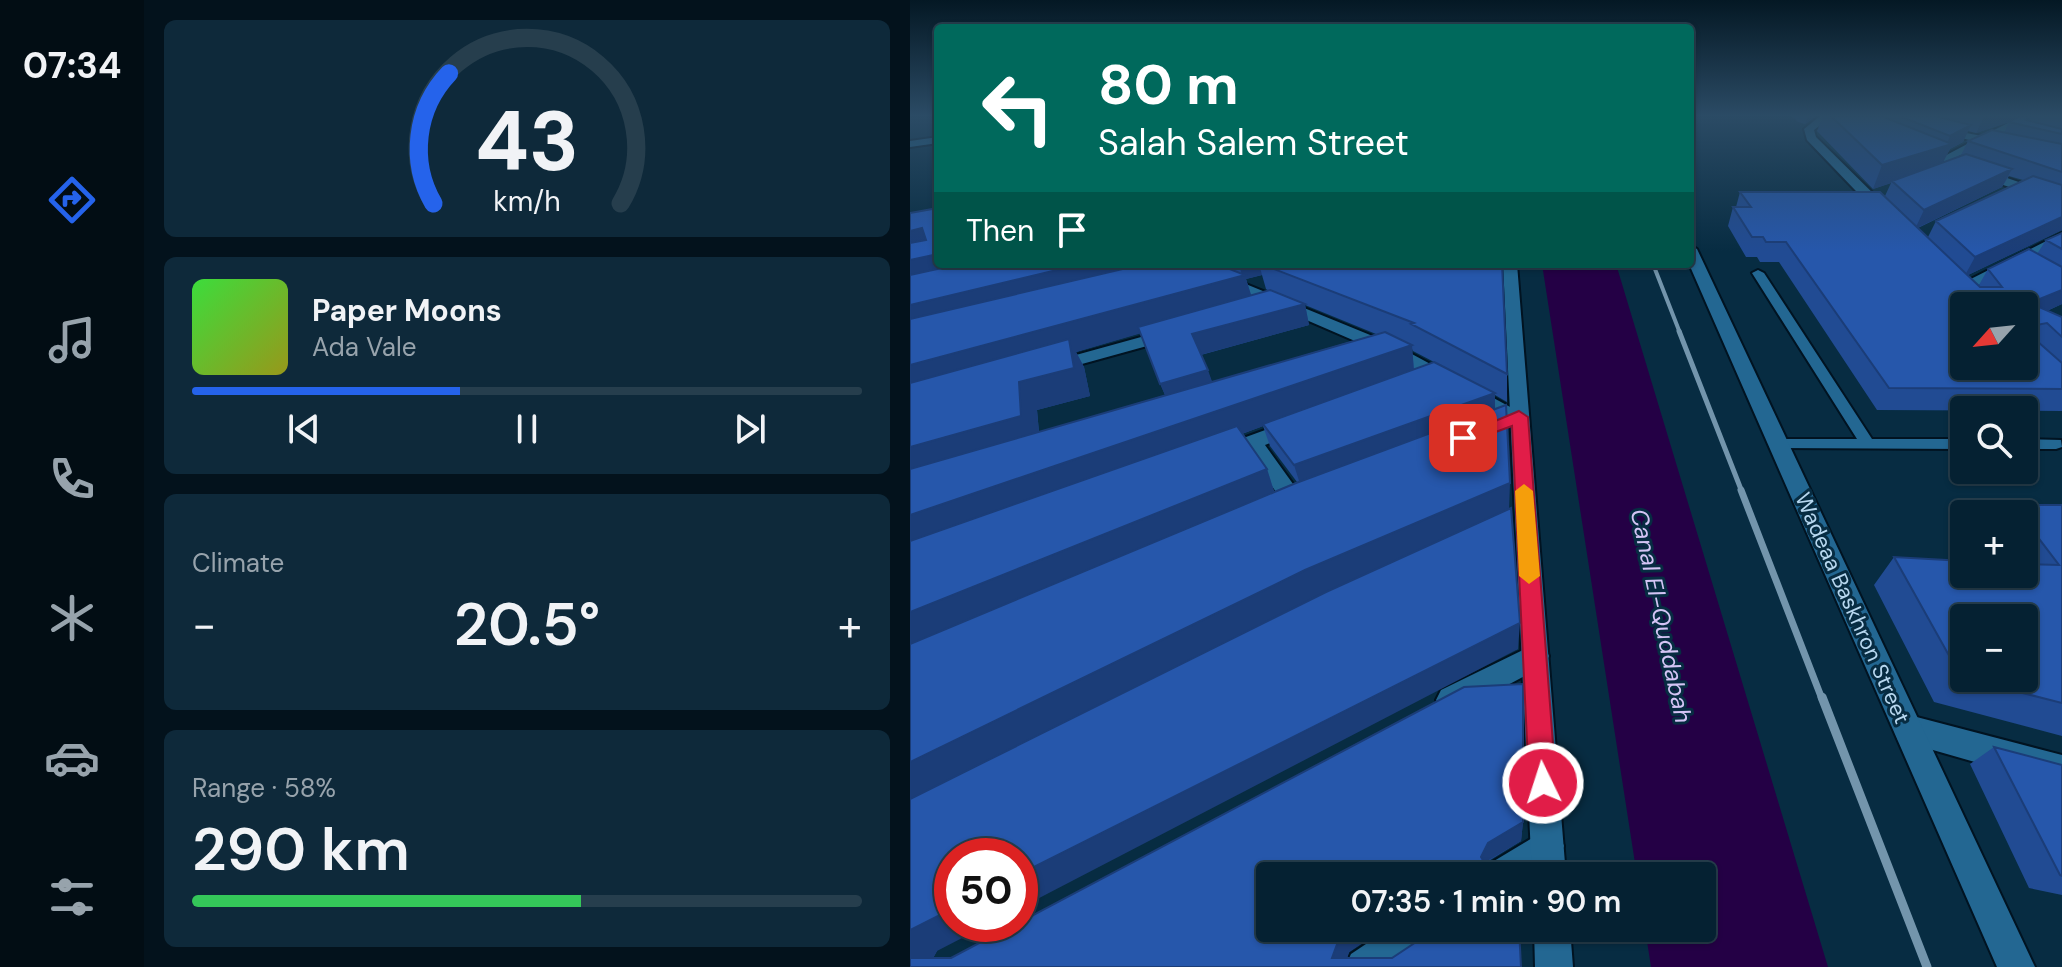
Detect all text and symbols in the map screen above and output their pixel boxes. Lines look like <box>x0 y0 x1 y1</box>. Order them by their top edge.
text: 07:34 <box>23 42 121 89</box>
text: 80 m <box>1098 48 1239 121</box>
icon: left <box>966 56 1070 160</box>
text: 43 <box>475 87 579 196</box>
text: Salah Salem Street <box>1098 119 1409 166</box>
icon: directions <box>44 172 100 228</box>
text: km/h <box>493 184 561 221</box>
icon: arrive <box>1050 208 1094 252</box>
text: Then <box>966 211 1034 250</box>
text: Paper Moons <box>312 291 502 330</box>
north arrow <box>1950 292 2038 380</box>
map controls <box>1950 292 2038 692</box>
icon: music <box>44 312 100 368</box>
text: Ada Vale <box>312 330 417 364</box>
button: search <box>1950 396 2038 484</box>
pin <box>1429 404 1497 472</box>
icon: previous <box>282 407 326 451</box>
icon: pause <box>505 407 549 451</box>
icon: next <box>728 407 772 451</box>
icon: arrive <box>1441 416 1485 460</box>
icon: phone <box>44 451 100 507</box>
street label: Wadeaa Baskhron Street <box>1788 488 1917 728</box>
button: + <box>1950 500 2038 588</box>
water label: Canal El-Quddabah <box>1624 506 1699 726</box>
text: Climate <box>192 546 284 580</box>
text: 20.5° <box>454 585 600 664</box>
icon: climate <box>44 590 100 646</box>
text: − <box>192 596 216 654</box>
text: + <box>838 596 862 654</box>
button: − <box>1950 604 2038 692</box>
icon: car <box>44 730 100 786</box>
position arrow <box>1501 741 1585 825</box>
text: Range · 58% <box>192 771 336 805</box>
text: 290 km <box>192 810 410 889</box>
speed limit sign: 50 <box>934 838 1038 942</box>
icon: filters <box>44 869 100 925</box>
text: 07:35 · 1 min · 90 m <box>1351 882 1621 921</box>

